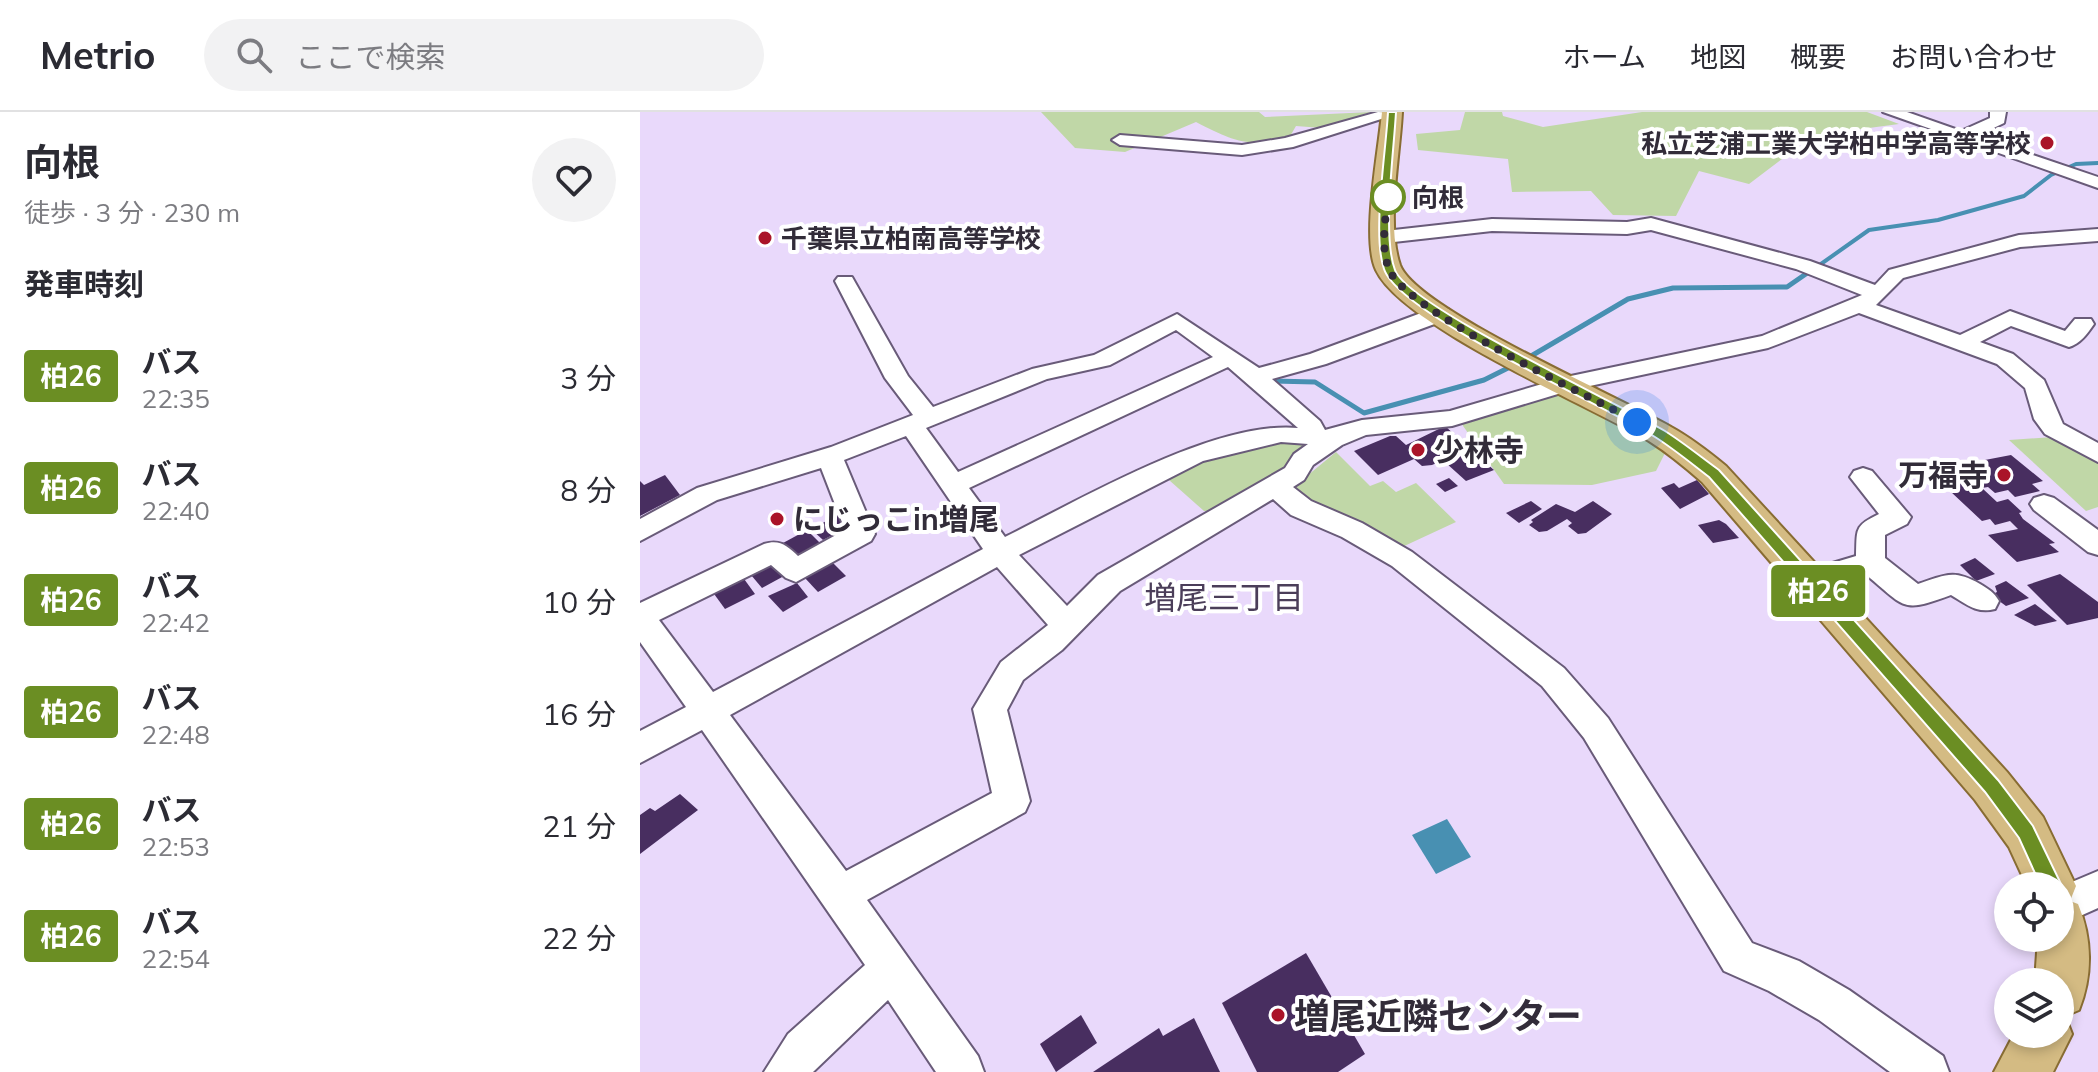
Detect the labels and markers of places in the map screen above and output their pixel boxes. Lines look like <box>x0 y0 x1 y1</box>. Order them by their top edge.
place label: 私立芝浦工業大学柏中学高等学校 <box>1641 127 2031 160</box>
marker: 私立芝浦工業大学柏中学高等学校 <box>2038 134 2056 152</box>
marker: 向根 <box>1371 180 1405 214</box>
place label: 向根 <box>1412 181 1464 214</box>
place label: 千葉県立柏南高等学校 <box>781 222 1041 255</box>
marker: 千葉県立柏南高等学校 <box>756 229 774 247</box>
place label: 少林寺 <box>1434 431 1524 469</box>
marker: 少林寺 <box>1409 441 1427 459</box>
place label: 万福寺 <box>1898 456 1988 494</box>
marker: 万福寺 <box>1995 466 2013 484</box>
place label: にじっこin増尾 <box>793 500 999 538</box>
marker: にじっこin増尾 <box>768 510 786 528</box>
place label: 増尾近隣センター <box>1294 993 1582 1038</box>
marker: 増尾近隣センター <box>1269 1006 1287 1024</box>

